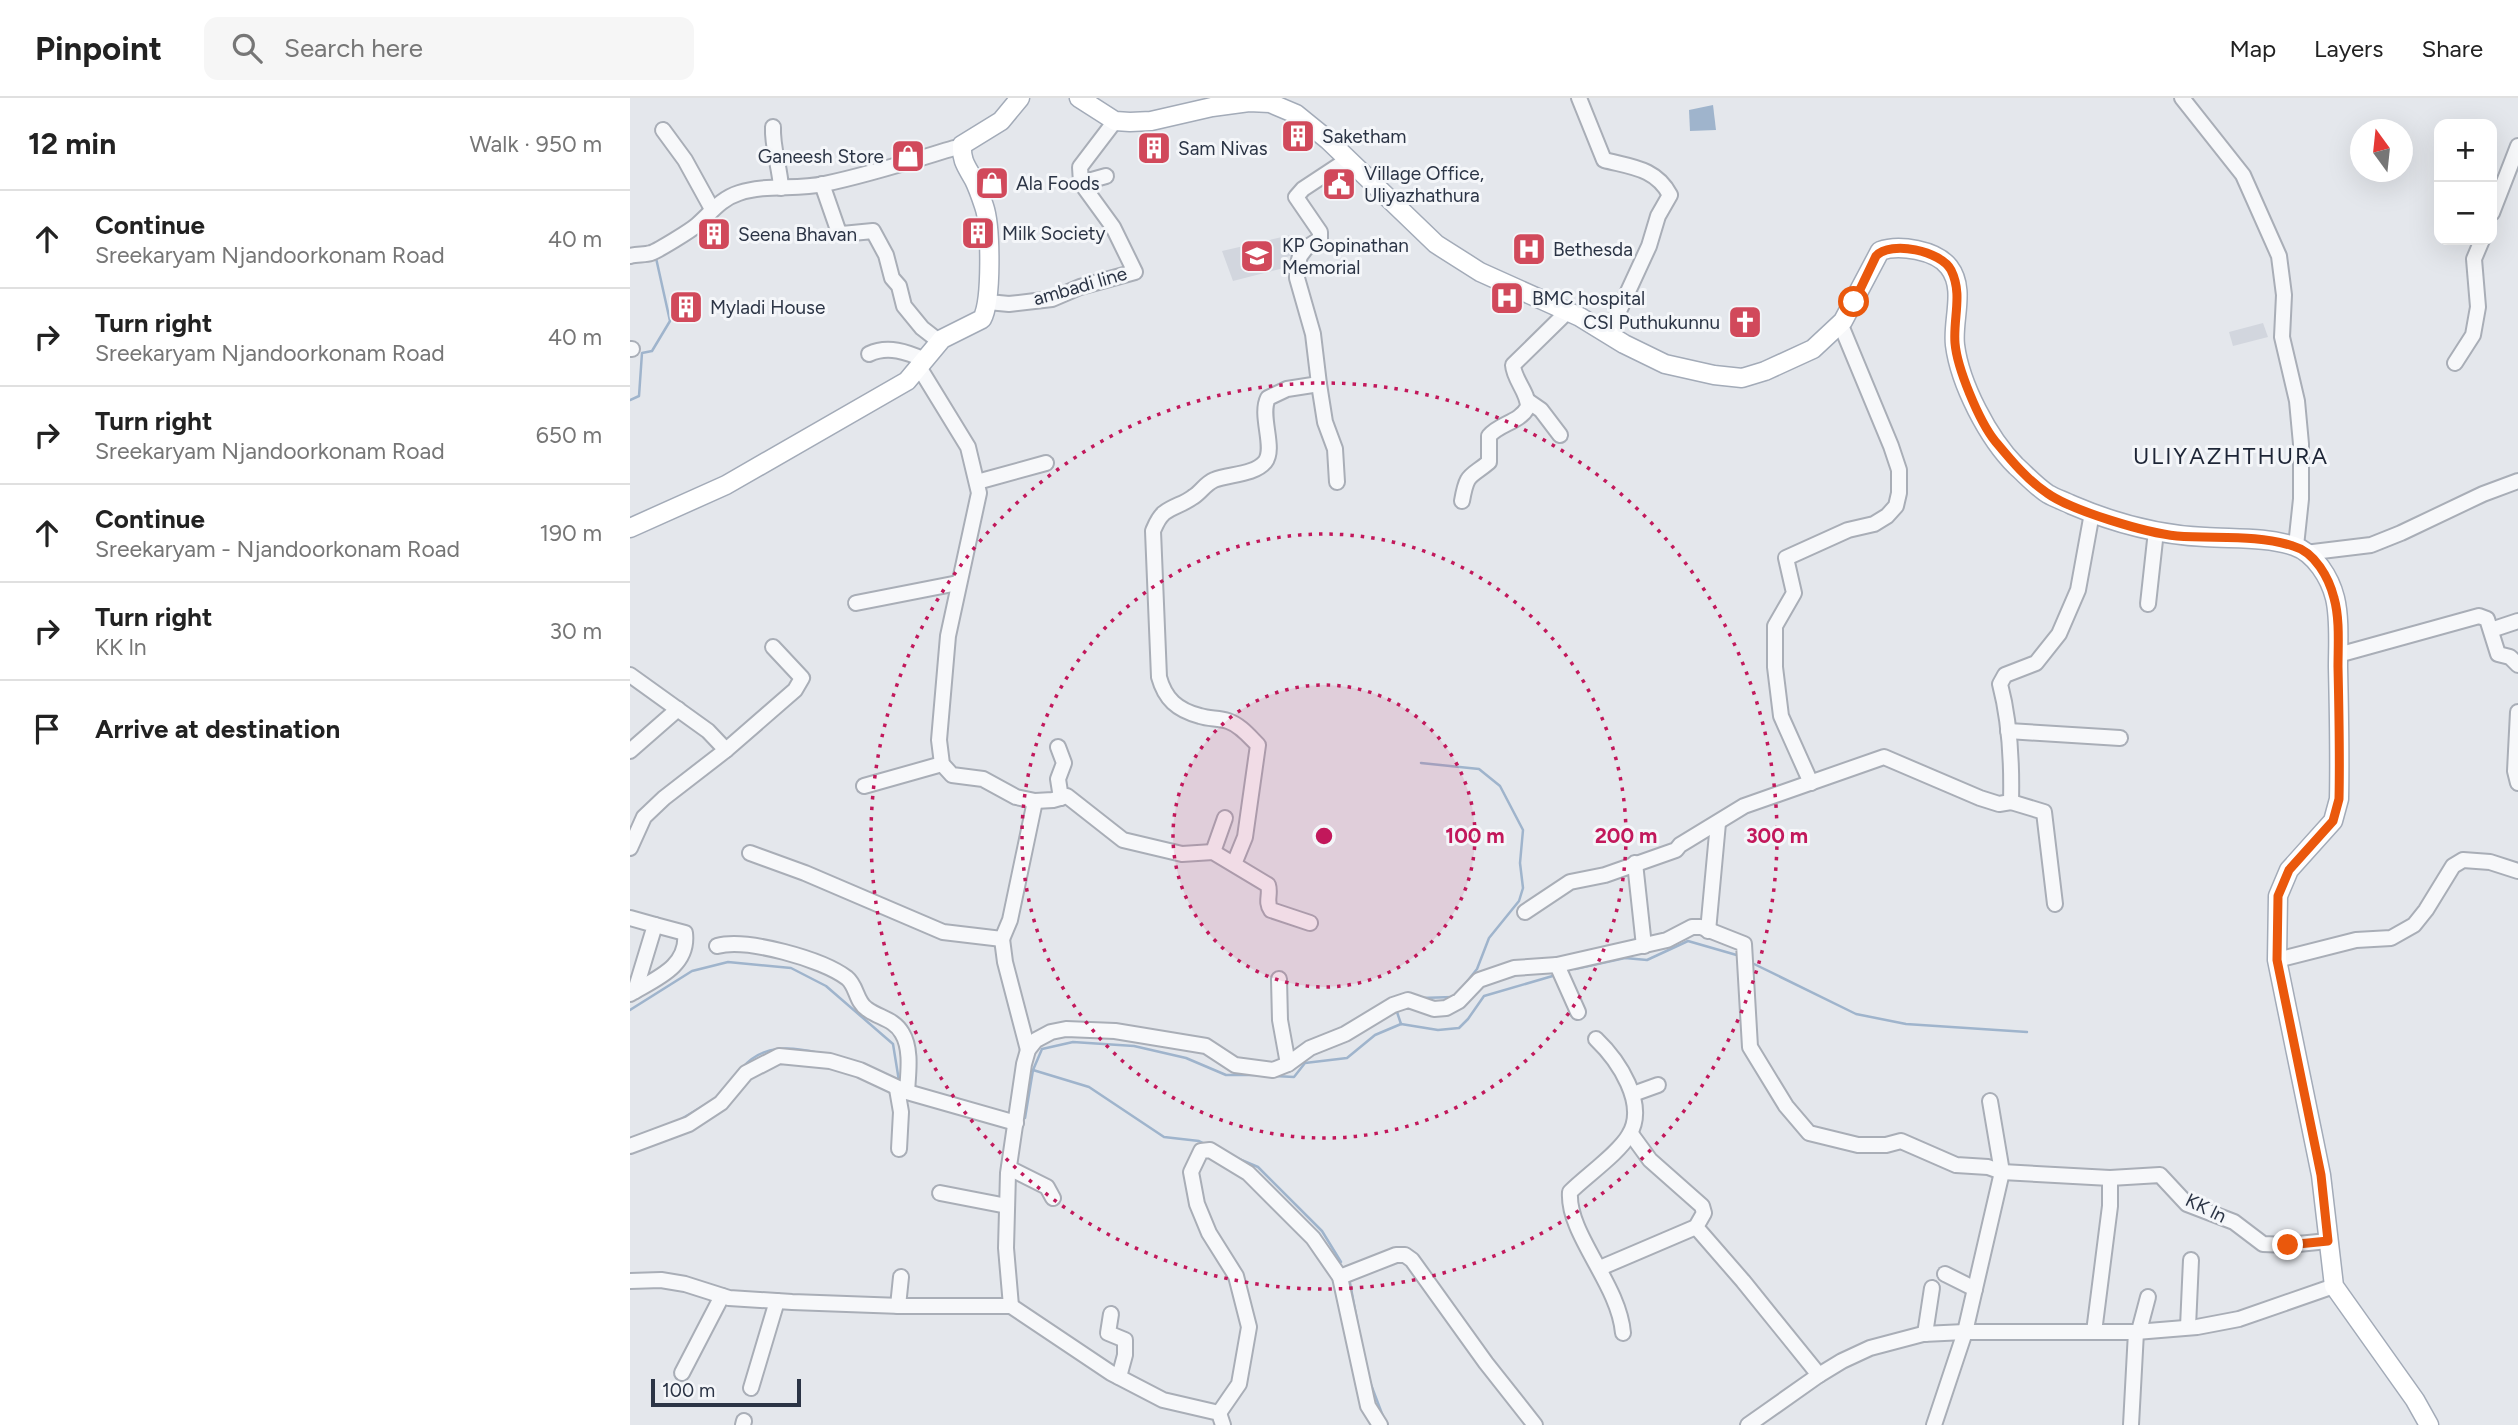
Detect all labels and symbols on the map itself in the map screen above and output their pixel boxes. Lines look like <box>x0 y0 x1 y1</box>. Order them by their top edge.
building icon: Saketham <box>1279 117 1317 155</box>
north arrow <box>2350 119 2413 182</box>
place label: Saketham <box>1322 125 1406 148</box>
building icon: Sam Nivas <box>1135 129 1173 167</box>
shop icon: Ganeesh Store <box>889 137 927 175</box>
place label: Sam Nivas <box>1178 137 1268 160</box>
place label: Ganeesh Store <box>758 145 884 168</box>
place label: Village Office, Uliyazhathura <box>1364 162 1484 207</box>
shop icon: Ala Foods <box>973 164 1011 202</box>
public building icon: Village Office, Uliyazhathura <box>1320 165 1358 203</box>
place label: Ala Foods <box>1016 172 1100 195</box>
building icon: Milk Society <box>959 214 997 252</box>
building icon: Seena Bhavan <box>695 215 733 253</box>
place label: Milk Society <box>1002 222 1106 245</box>
place label: Seena Bhavan <box>738 223 857 246</box>
hospital icon: Bethesda <box>1510 230 1548 268</box>
place label: KP Gopinathan Memorial <box>1282 234 1409 279</box>
school or university icon: KP Gopinathan Memorial <box>1238 237 1276 275</box>
place label: Bethesda <box>1553 238 1633 261</box>
street label: ambadi line <box>1030 262 1130 310</box>
hospital icon: BMC hospital <box>1488 279 1526 317</box>
route start <box>1838 286 1869 317</box>
place label: BMC hospital <box>1532 287 1645 310</box>
building icon: Myladi House <box>667 288 705 326</box>
place label: Myladi House <box>710 296 825 319</box>
church icon: CSI Puthukunnu <box>1726 303 1764 341</box>
place label: CSI Puthukunnu <box>1583 311 1720 334</box>
district label: ULIYAZHTHURA <box>2133 442 2329 470</box>
text: 100 m <box>1445 823 1505 848</box>
text: 200 m <box>1595 823 1657 848</box>
text: 300 m <box>1746 823 1808 848</box>
centre of rings <box>1312 824 1336 848</box>
street label: KK ln <box>2182 1188 2230 1228</box>
route end <box>2272 1229 2303 1260</box>
scale bar <box>651 1376 802 1408</box>

